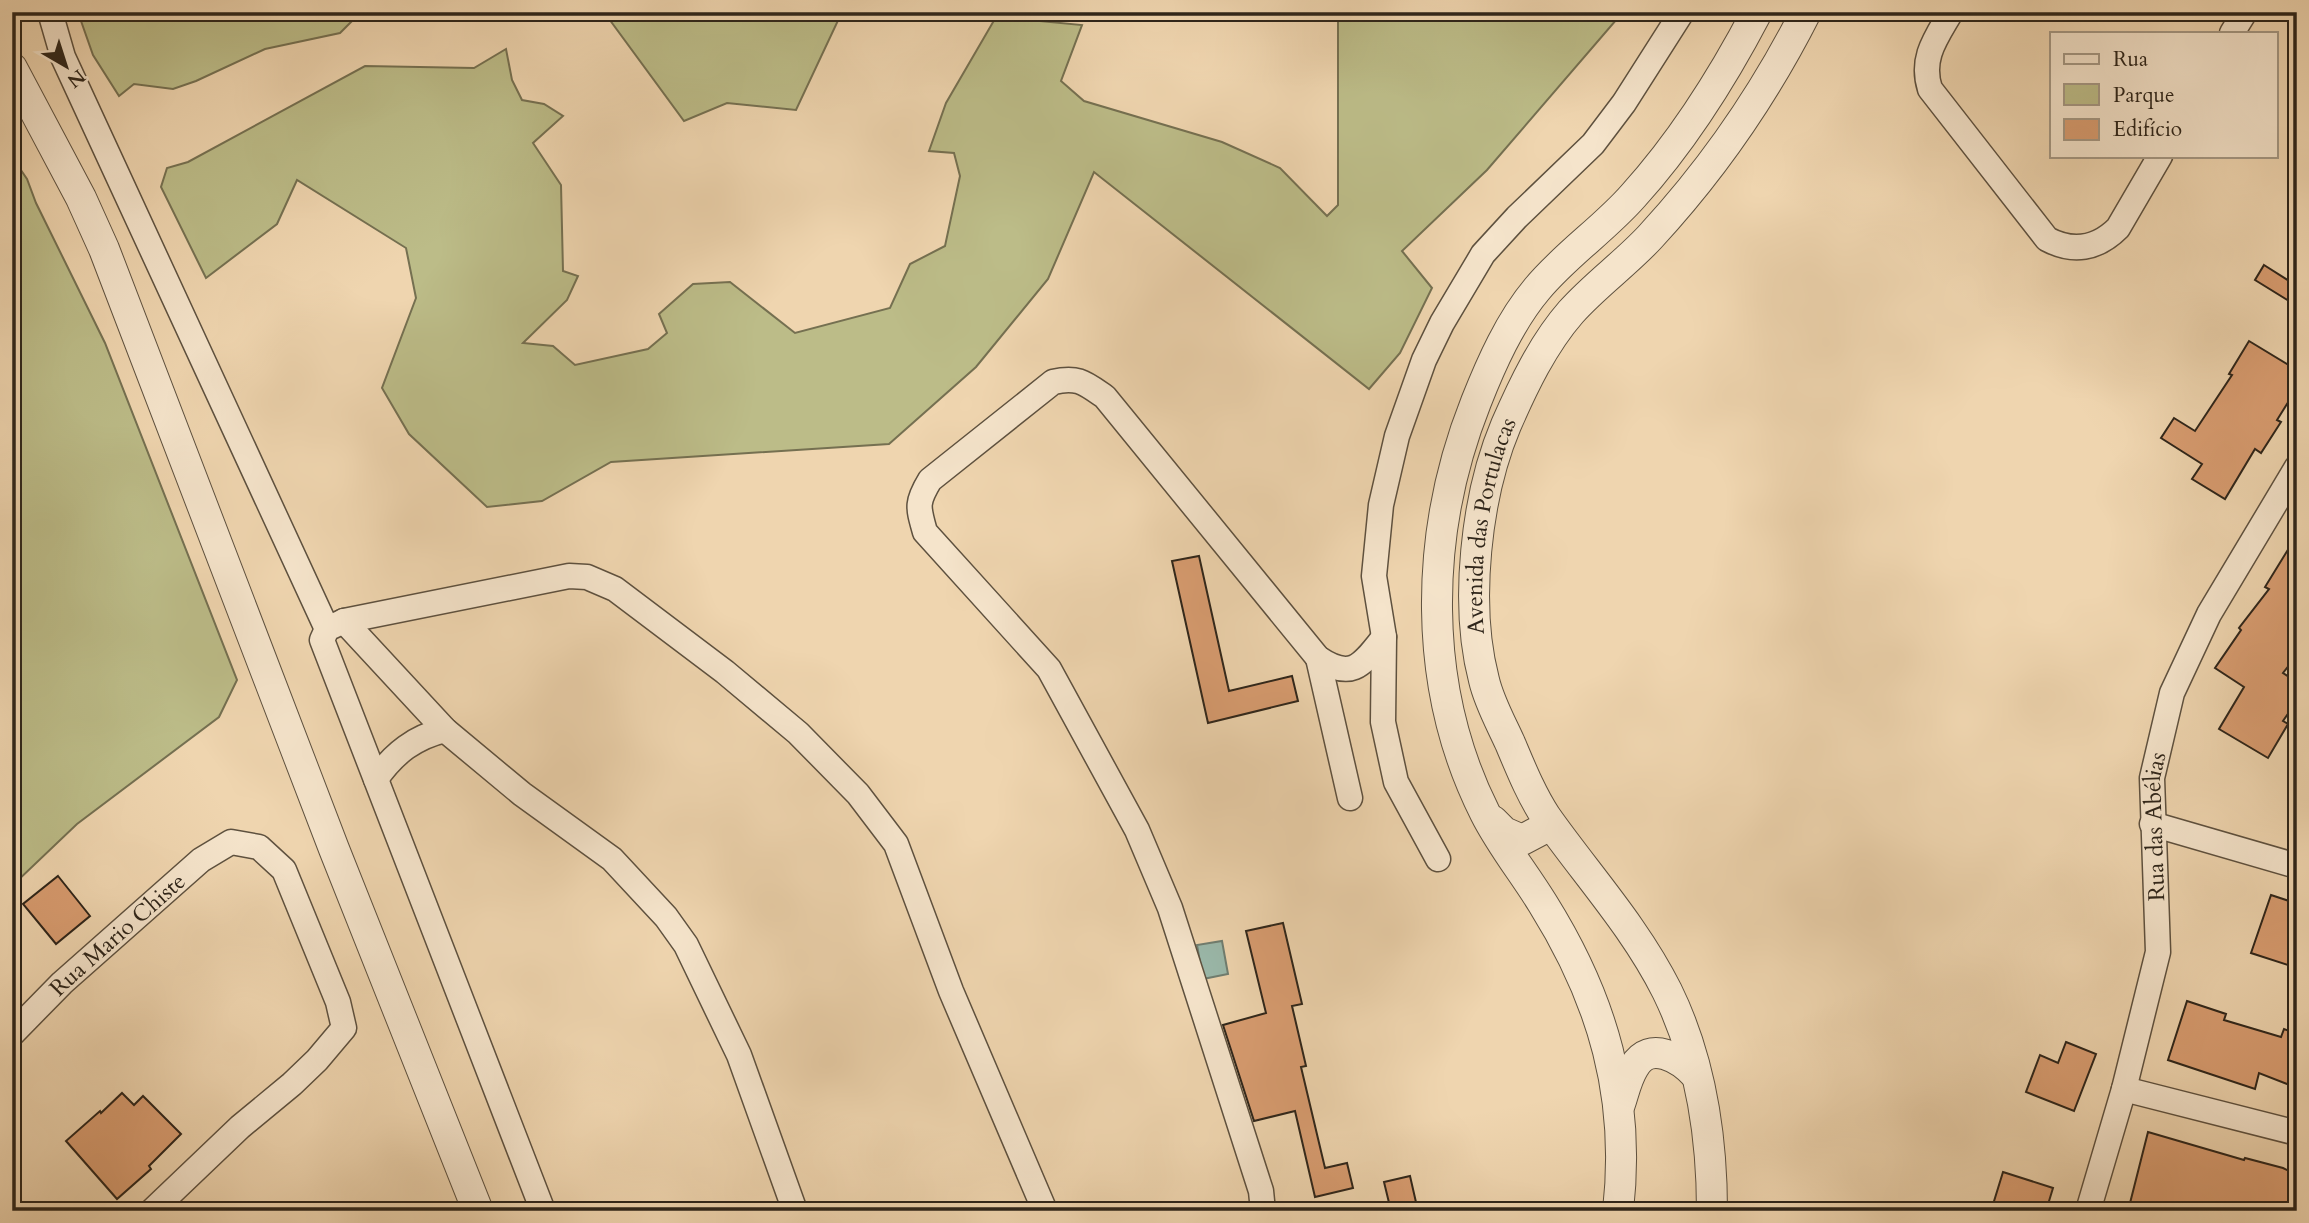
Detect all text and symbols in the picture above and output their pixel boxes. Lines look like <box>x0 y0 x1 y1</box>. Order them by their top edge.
north arrow <box>32 32 102 102</box>
legend <box>2050 32 2278 158</box>
text: Rua <box>2113 45 2148 74</box>
text: N <box>61 63 91 94</box>
text: Parque <box>2113 81 2174 110</box>
text: Edifício <box>2113 115 2182 144</box>
street label: Avenida das Portulacas <box>1459 412 1524 636</box>
street label: Rua das Abélias <box>2137 749 2174 902</box>
street label: Rua Mario Chiste <box>43 866 192 1003</box>

